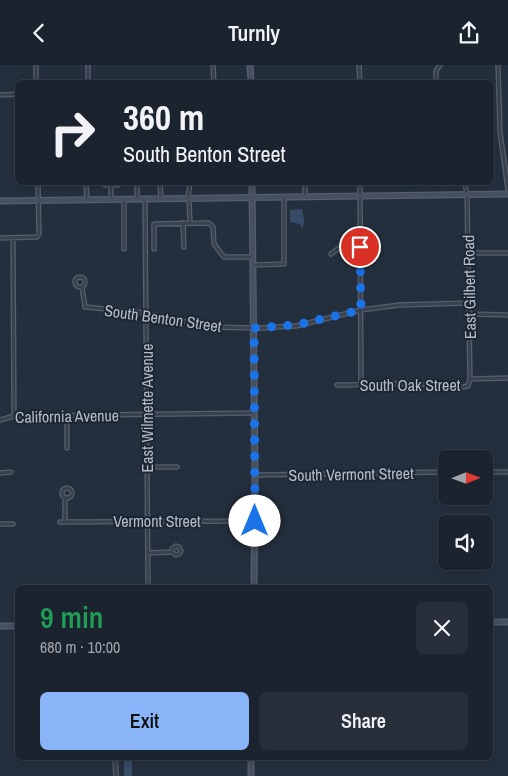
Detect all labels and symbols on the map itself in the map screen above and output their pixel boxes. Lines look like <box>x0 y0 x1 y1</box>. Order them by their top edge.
pin <box>339 226 381 268</box>
street label: East Gilbert Road <box>457 235 481 339</box>
street label: South Benton Street <box>103 299 223 337</box>
street label: East Wilmette Avenue <box>136 344 158 472</box>
street label: South Oak Street <box>360 374 461 396</box>
street label: California Avenue <box>15 404 119 428</box>
north arrow <box>438 450 492 505</box>
street label: South Vermont Street <box>288 462 414 486</box>
position arrow <box>228 494 280 546</box>
street label: Vermont Street <box>113 510 201 532</box>

